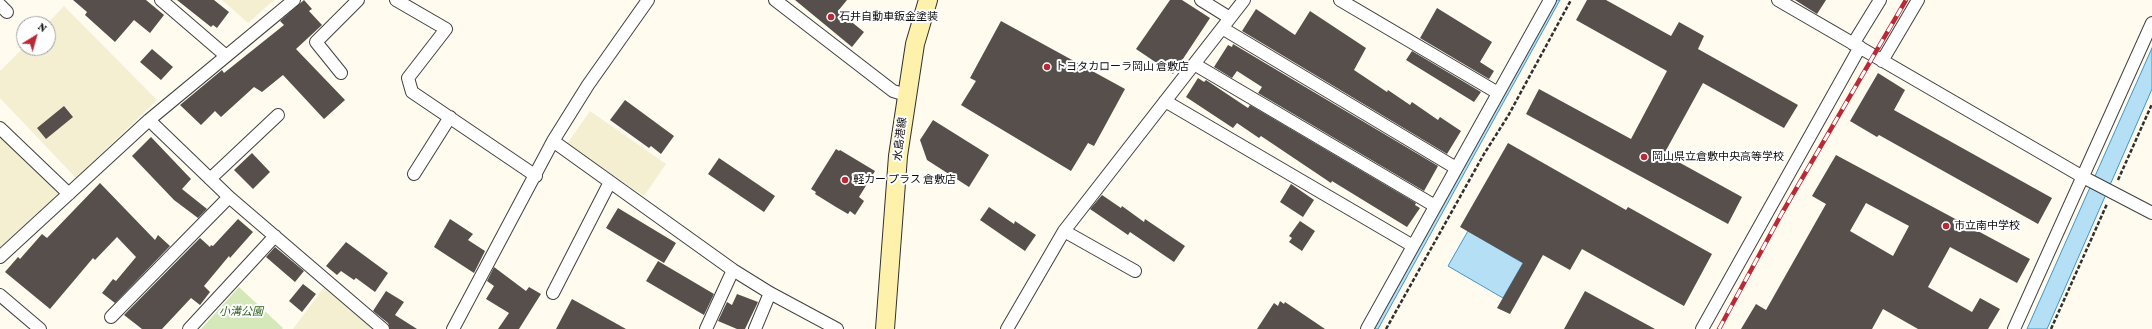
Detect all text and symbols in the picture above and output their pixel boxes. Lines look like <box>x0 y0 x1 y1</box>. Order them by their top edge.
place label: 石井自動車鈑金塗装 <box>839 10 938 24</box>
marker: 石井自動車鈑金塗装 <box>826 12 836 22</box>
north arrow <box>16 16 56 56</box>
text: N <box>36 20 49 34</box>
place label: トヨタカローラ岡山 倉敷店 <box>1055 60 1189 74</box>
marker: トヨタカローラ岡山 倉敷店 <box>1042 62 1052 72</box>
street label: 水島港線 <box>891 116 909 162</box>
place label: 岡山県立倉敷中央高等学校 <box>1652 150 1784 164</box>
marker: 岡山県立倉敷中央高等学校 <box>1639 152 1649 162</box>
place label: 軽カー プラス 倉敷店 <box>853 173 956 187</box>
marker: 軽カー プラス 倉敷店 <box>840 175 850 185</box>
place label: 市立南中学校 <box>1954 219 2020 233</box>
marker: 市立南中学校 <box>1941 221 1951 231</box>
park label: 小溝公園 <box>219 305 263 319</box>

